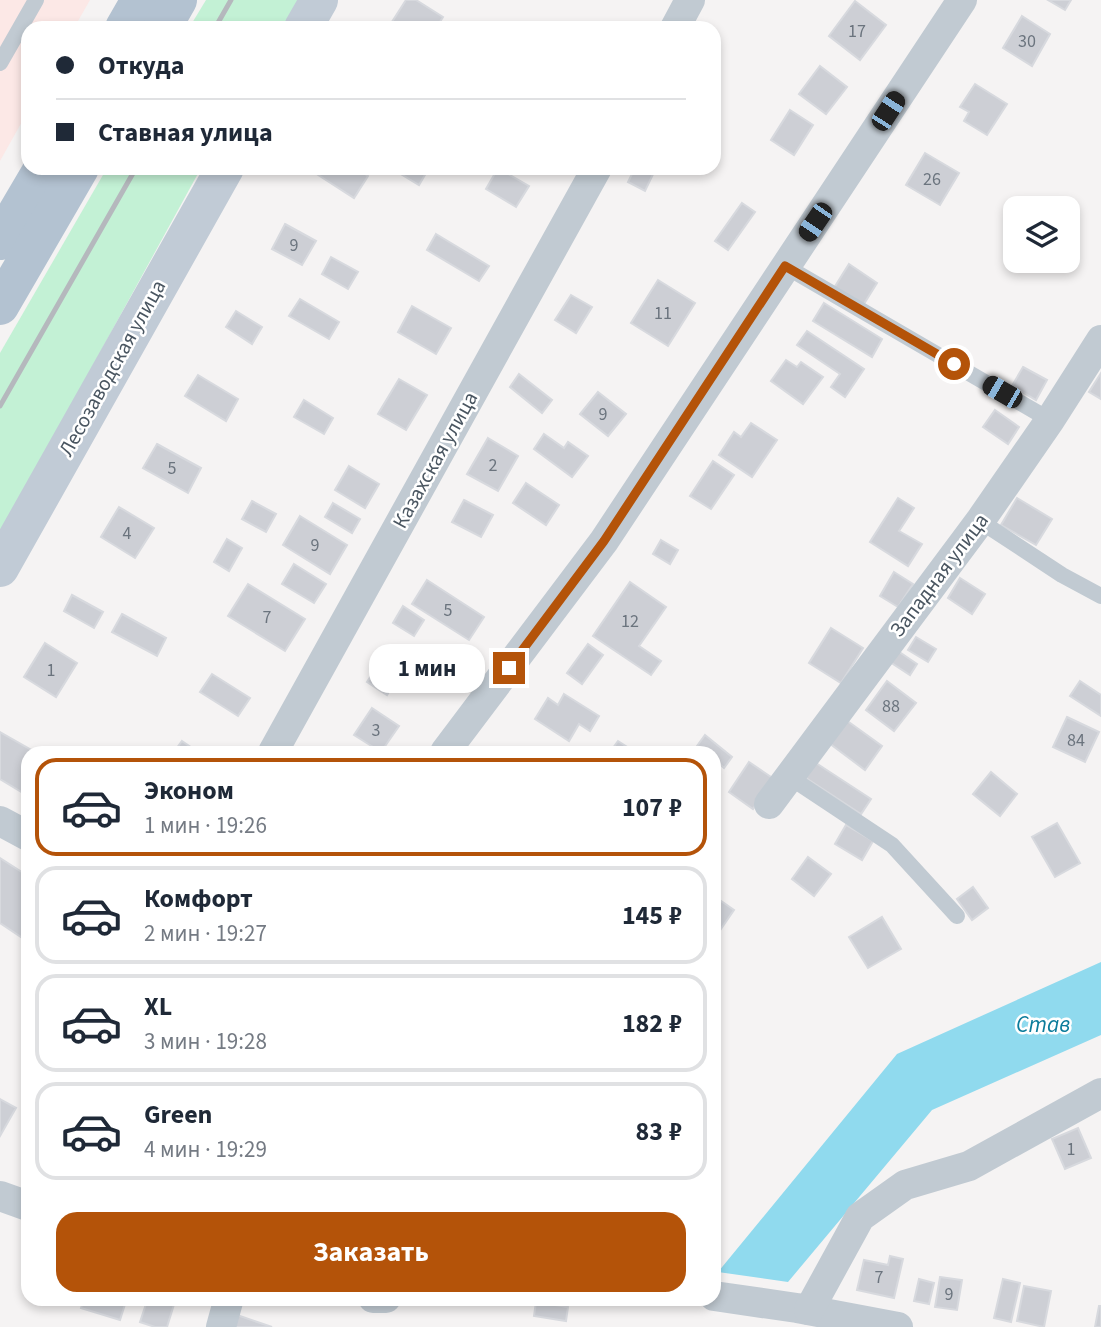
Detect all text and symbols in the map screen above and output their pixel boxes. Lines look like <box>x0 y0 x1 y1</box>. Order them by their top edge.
house number: 17 <box>848 19 866 44</box>
house number: 30 <box>1018 29 1036 54</box>
text: Откуда <box>98 47 185 84</box>
car <box>868 88 909 134</box>
text: Ставная улица <box>98 114 273 151</box>
house number: 26 <box>923 167 941 192</box>
map controls <box>1003 196 1080 273</box>
button: layers <box>1003 196 1080 273</box>
car <box>795 199 836 245</box>
house number: 9 <box>290 233 299 258</box>
street label: Лесозаводская улица <box>51 274 173 462</box>
house number: 11 <box>654 301 672 326</box>
route start <box>938 348 970 380</box>
car <box>979 372 1026 412</box>
street label: Казахская улица <box>385 386 485 534</box>
house number: 9 <box>599 402 608 427</box>
house number: 2 <box>489 453 498 478</box>
house number: 5 <box>168 456 177 481</box>
street label: Западная улица <box>882 507 996 643</box>
house number: 4 <box>123 521 132 546</box>
house number: 9 <box>311 533 320 558</box>
house number: 5 <box>444 598 453 623</box>
house number: 7 <box>263 605 272 630</box>
house number: 12 <box>621 609 639 634</box>
callout: 1 мин <box>369 644 484 692</box>
text: 1 мин <box>398 652 456 685</box>
route end <box>493 652 525 684</box>
house number: 1 <box>47 658 55 683</box>
house number: 88 <box>882 694 900 719</box>
house number: 3 <box>372 718 381 743</box>
house number: 84 <box>1067 728 1085 753</box>
text: Эконом <box>144 772 234 809</box>
icon: car <box>60 776 123 839</box>
text: 107 ₽ <box>622 789 682 826</box>
text: 1 мин · 19:26 <box>144 809 267 842</box>
text: Комфорт <box>144 880 253 917</box>
icon: car <box>60 884 123 947</box>
text: 145 ₽ <box>622 897 682 934</box>
text: 2 мин · 19:27 <box>144 917 267 950</box>
text: XL <box>144 988 172 1025</box>
icon: car <box>60 992 123 1055</box>
text: 182 ₽ <box>622 1005 682 1042</box>
water label: Став <box>1016 1008 1070 1041</box>
text: 3 мин · 19:28 <box>144 1025 267 1058</box>
text: Green <box>144 1096 212 1133</box>
icon: car <box>60 1100 123 1163</box>
text: 83 ₽ <box>636 1113 682 1150</box>
text: 4 мин · 19:29 <box>144 1133 267 1166</box>
house number: 1 <box>1067 1137 1075 1162</box>
button: Заказать <box>56 1212 686 1292</box>
house number: 7 <box>875 1265 884 1290</box>
house number: 9 <box>945 1282 954 1307</box>

